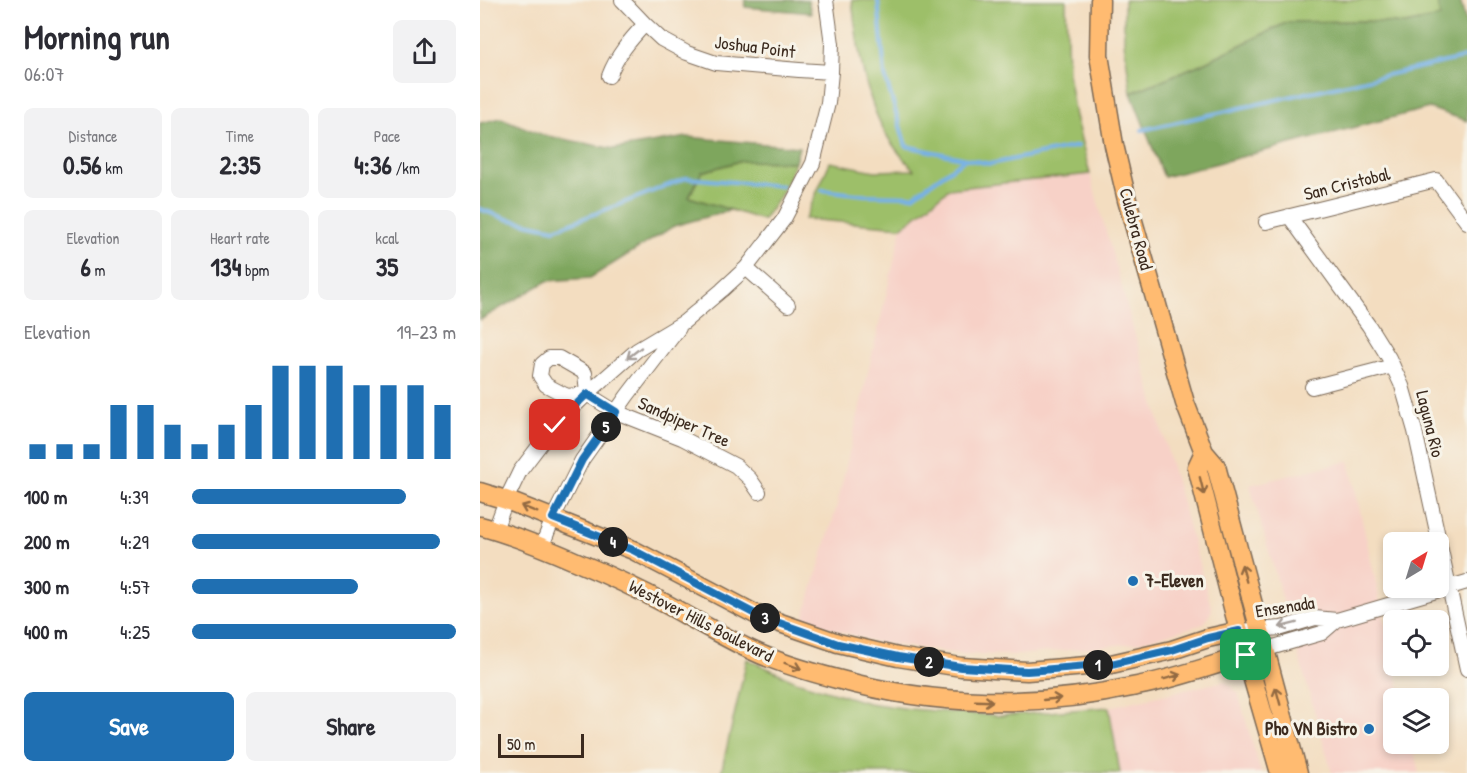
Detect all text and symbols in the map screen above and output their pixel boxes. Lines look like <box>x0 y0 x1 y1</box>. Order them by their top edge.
text: Morning run <box>24 15 170 59</box>
button: share <box>393 20 456 83</box>
street label: Joshua Point <box>713 29 798 64</box>
text: 06:07 <box>24 60 64 87</box>
text: Distance <box>69 125 117 147</box>
text: Time <box>226 125 254 147</box>
text: Pace <box>374 125 400 147</box>
text: 0.56 <box>63 147 102 182</box>
text: 2:35 <box>220 147 260 182</box>
text: 4:36 <box>354 147 392 182</box>
text: km <box>102 157 123 179</box>
text: /km <box>392 157 420 179</box>
street label: San Cristobal <box>1301 161 1393 206</box>
street label: Culebra Road <box>1114 185 1159 273</box>
text: Elevation <box>66 227 120 249</box>
text: Heart rate <box>210 227 270 249</box>
text: kcal <box>375 227 399 249</box>
text: 6 <box>81 249 91 284</box>
text: 134 <box>211 249 241 284</box>
text: 35 <box>376 249 398 284</box>
text: m <box>91 259 105 281</box>
text: bpm <box>241 259 269 281</box>
text: Elevation <box>24 318 90 345</box>
text: 19–23 m <box>396 318 456 345</box>
one-way arrow <box>627 347 643 359</box>
street label: Laguna Rio <box>1410 388 1451 460</box>
street label: Sandpiper Tree <box>634 390 734 453</box>
pin <box>529 399 580 450</box>
icon: check <box>538 408 571 441</box>
pin: 5 <box>591 412 621 442</box>
text: 5 <box>603 416 609 438</box>
one-way arrow <box>1196 477 1208 496</box>
text: 100 m <box>24 483 67 510</box>
text: 4:39 <box>120 483 148 510</box>
one-way arrow <box>521 503 539 514</box>
pin: 4 <box>598 527 628 557</box>
text: 200 m <box>24 528 69 555</box>
text: 4:29 <box>120 528 149 555</box>
text: 4 <box>610 531 616 553</box>
north arrow <box>1383 532 1449 598</box>
map controls <box>1383 532 1449 754</box>
one-way arrow <box>1238 564 1249 583</box>
place label: 7-Eleven <box>1144 568 1204 593</box>
text: 300 m <box>24 573 69 600</box>
text: 4:57 <box>120 573 151 600</box>
street label: Westover Hills Boulevard <box>625 573 778 668</box>
marker: 7-Eleven <box>1126 574 1140 588</box>
street label: Ensenada <box>1254 590 1316 624</box>
pin: 3 <box>750 603 780 633</box>
text: 3 <box>761 607 769 629</box>
button: locate <box>1383 610 1449 676</box>
text: 400 m <box>24 618 68 645</box>
text: 4:25 <box>120 618 150 645</box>
one-way arrow <box>1279 620 1298 632</box>
pin <box>1220 629 1271 680</box>
icon: arrive <box>1229 638 1262 671</box>
pin: 2 <box>914 647 944 677</box>
pin: 1 <box>1083 650 1113 680</box>
text: 2 <box>925 651 933 673</box>
text: 1 <box>1095 654 1101 676</box>
one-way arrow <box>783 661 802 672</box>
one-way arrow <box>1162 671 1181 683</box>
one-way arrow <box>1272 687 1283 706</box>
button: layers <box>1383 688 1449 754</box>
button: Save <box>24 692 234 761</box>
button: Share <box>246 692 456 761</box>
one-way arrow <box>1041 693 1061 704</box>
one-way arrow <box>973 696 993 707</box>
place label: Pho VN Bistro <box>1265 716 1358 741</box>
marker: Pho VN Bistro <box>1362 722 1376 736</box>
scale bar <box>498 731 584 758</box>
text: 50 m <box>507 733 536 755</box>

